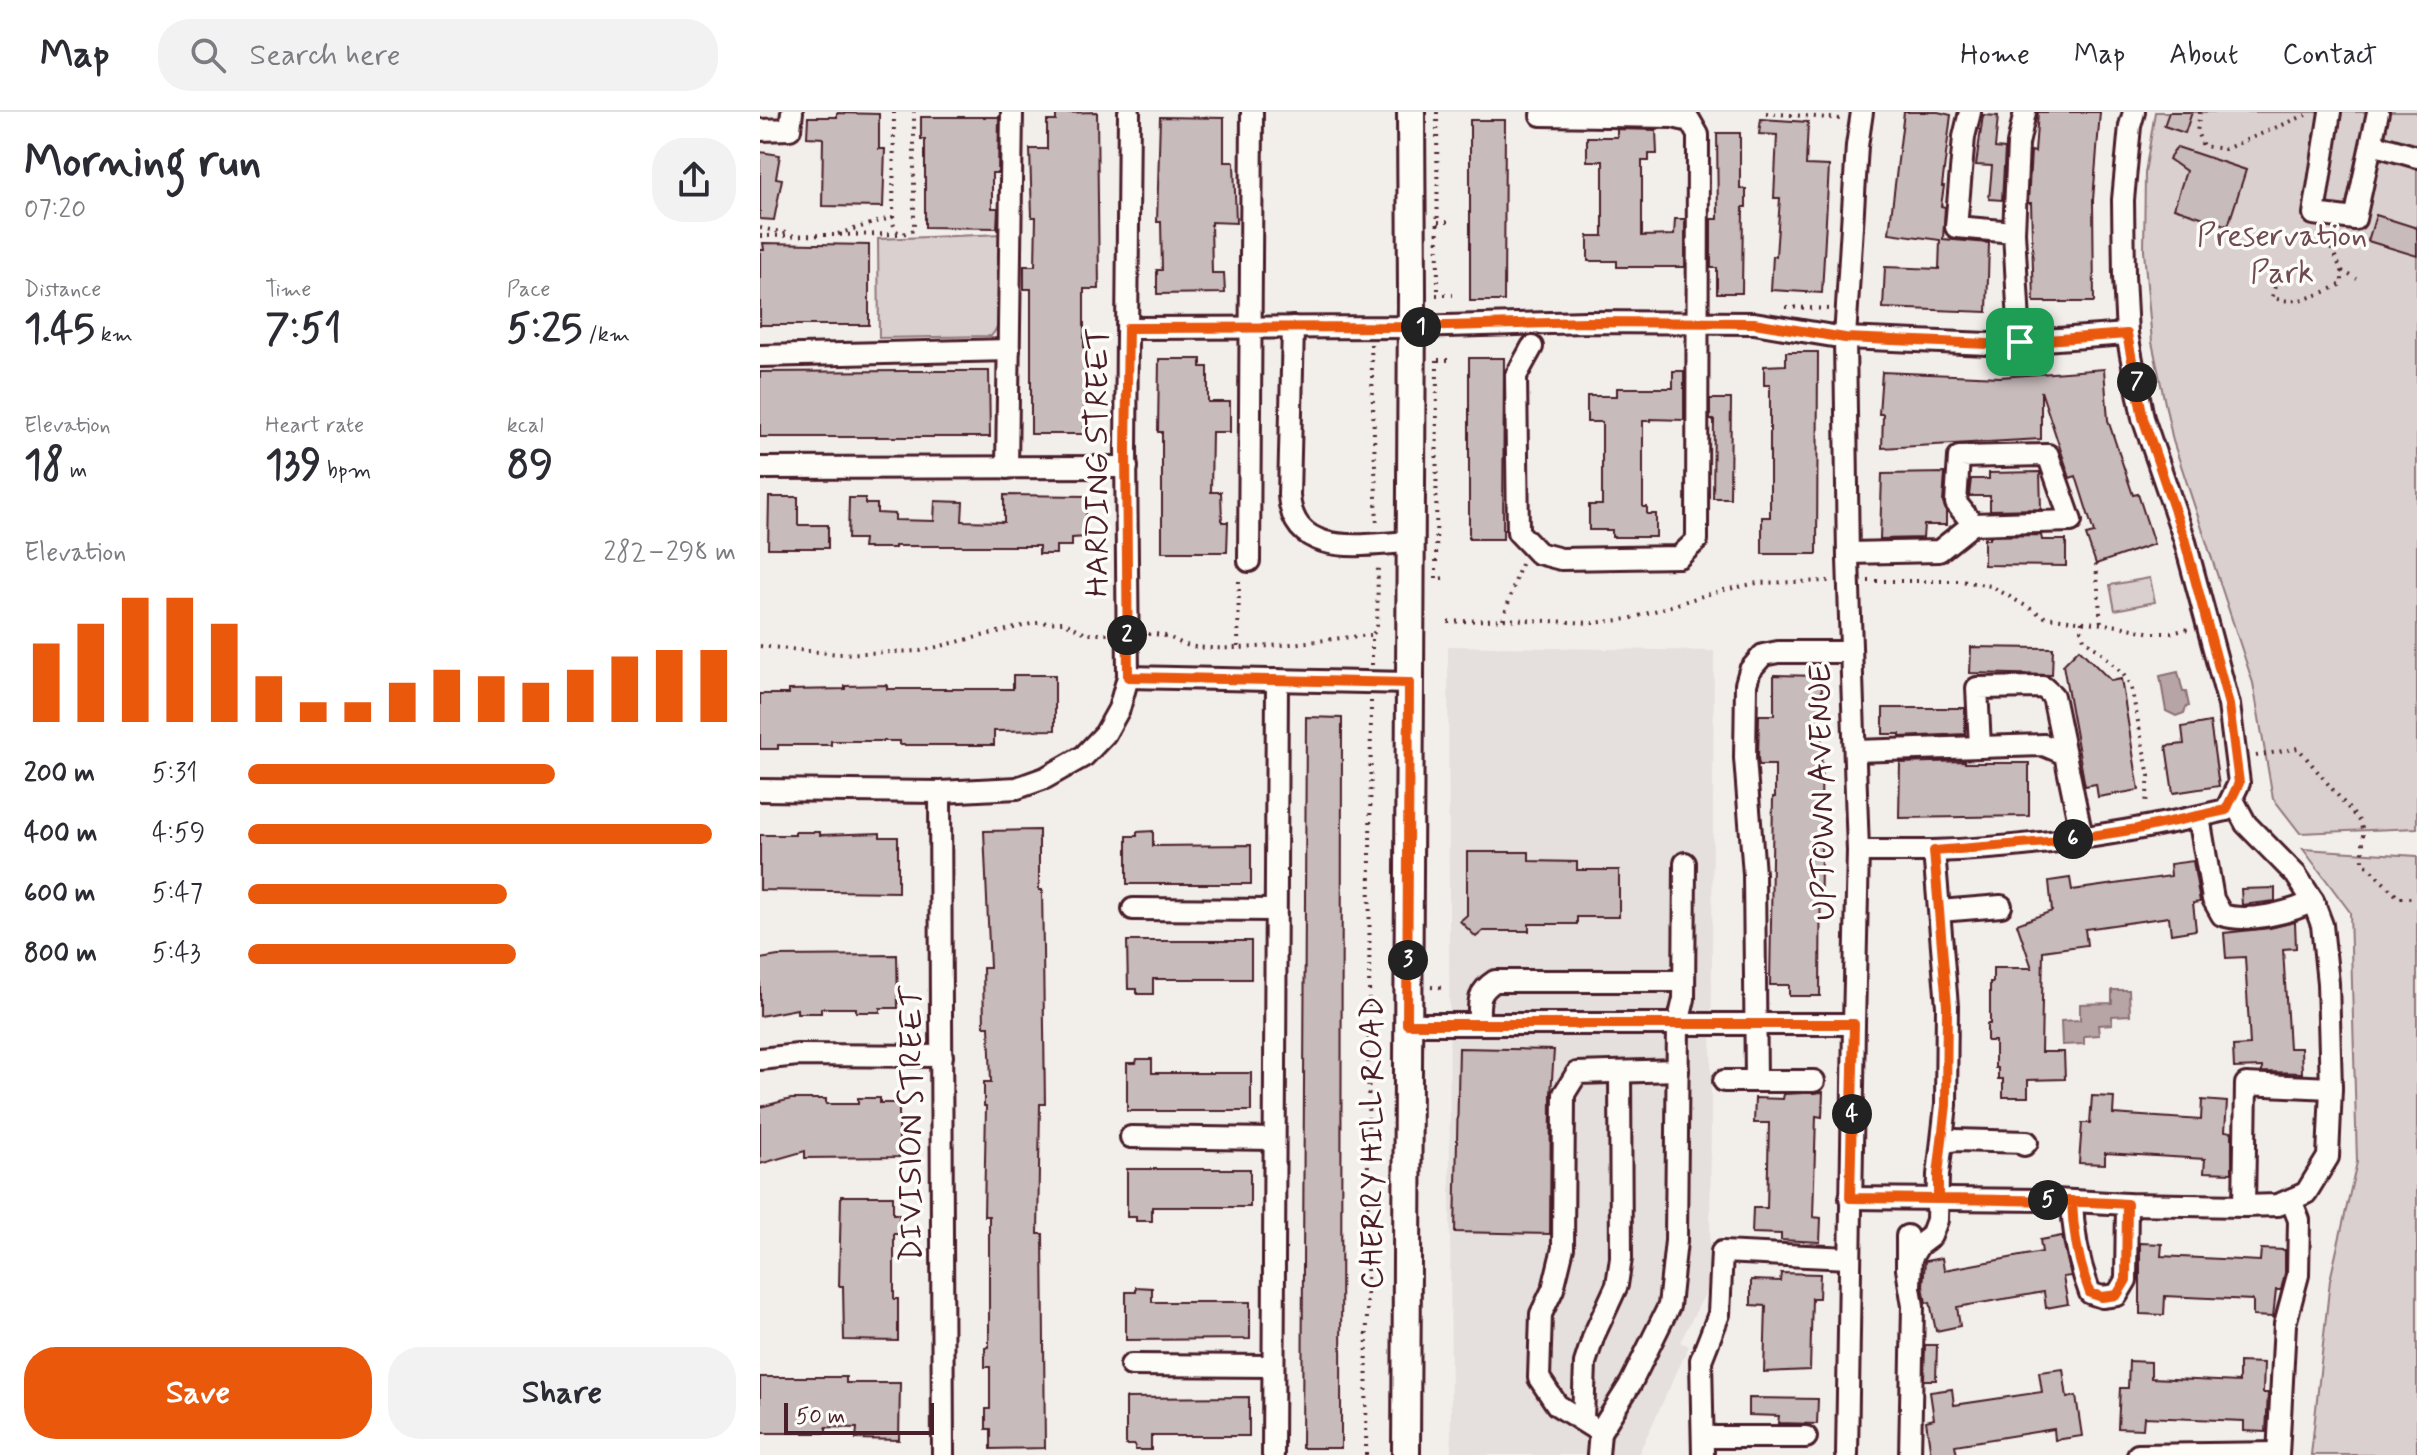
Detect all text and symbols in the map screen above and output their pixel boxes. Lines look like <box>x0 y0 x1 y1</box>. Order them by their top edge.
search box <box>158 19 718 91</box>
text: Map <box>40 31 110 80</box>
icon: search <box>186 33 230 77</box>
text: Search here <box>250 36 401 75</box>
text: Home <box>1960 37 2030 74</box>
text: Map <box>2074 37 2125 74</box>
text: About <box>2169 37 2238 74</box>
text: Contact <box>2282 37 2377 74</box>
text: Morning run <box>24 134 261 192</box>
button: share <box>652 138 736 222</box>
text: 07:20 <box>24 193 86 227</box>
park label: Preservation Park <box>2197 215 2367 294</box>
text: Distance <box>24 276 101 304</box>
text: Time <box>265 276 311 304</box>
text: Pace <box>507 276 550 304</box>
text: 1.45 <box>24 304 95 356</box>
text: 7:51 <box>265 304 342 356</box>
text: 5:25 <box>507 304 582 356</box>
pin: 1 <box>1401 307 1441 347</box>
pin <box>1986 308 2054 376</box>
text: 1 <box>1416 313 1426 341</box>
icon: arrive <box>1998 320 2042 364</box>
text: km <box>95 321 133 349</box>
text: /km <box>582 321 630 349</box>
street label: HARDING STREET <box>1077 327 1119 597</box>
pin: 7 <box>2117 362 2157 402</box>
text: 7 <box>2130 368 2144 396</box>
text: Elevation <box>24 412 111 440</box>
text: Heart rate <box>265 412 364 440</box>
text: kcal <box>507 412 544 440</box>
text: 18 <box>24 440 64 492</box>
text: 139 <box>265 440 321 492</box>
text: 89 <box>507 440 553 492</box>
text: m <box>64 457 87 485</box>
text: bpm <box>321 457 371 485</box>
text: Elevation <box>24 536 126 570</box>
text: 282–298 m <box>604 536 736 570</box>
pin: 2 <box>1107 615 1147 655</box>
text: 2 <box>1122 621 1132 649</box>
street label: UPTOWN AVENUE <box>1800 663 1846 921</box>
text: 200 m <box>24 757 95 791</box>
text: 5:31 <box>152 757 197 791</box>
text: 400 m <box>24 817 97 851</box>
text: 4:59 <box>152 817 205 851</box>
pin: 6 <box>2053 819 2093 859</box>
text: 6 <box>2067 825 2079 853</box>
text: 600 m <box>24 877 96 911</box>
text: 5:47 <box>152 877 203 911</box>
text: 800 m <box>24 937 97 971</box>
text: 5:43 <box>152 937 201 971</box>
pin: 3 <box>1388 940 1428 980</box>
text: 3 <box>1403 946 1413 974</box>
street label: DIVISION STREET <box>891 985 933 1262</box>
street label: CHERRY HILL ROAD <box>1352 996 1394 1290</box>
pin: 4 <box>1832 1094 1872 1134</box>
text: 4 <box>1846 1100 1858 1128</box>
pin: 5 <box>2028 1180 2068 1220</box>
text: 5 <box>2041 1186 2055 1214</box>
button: Save <box>24 1347 372 1439</box>
button: Share <box>388 1347 736 1439</box>
scale bar <box>784 1399 934 1435</box>
text: 50 m <box>796 1403 845 1431</box>

